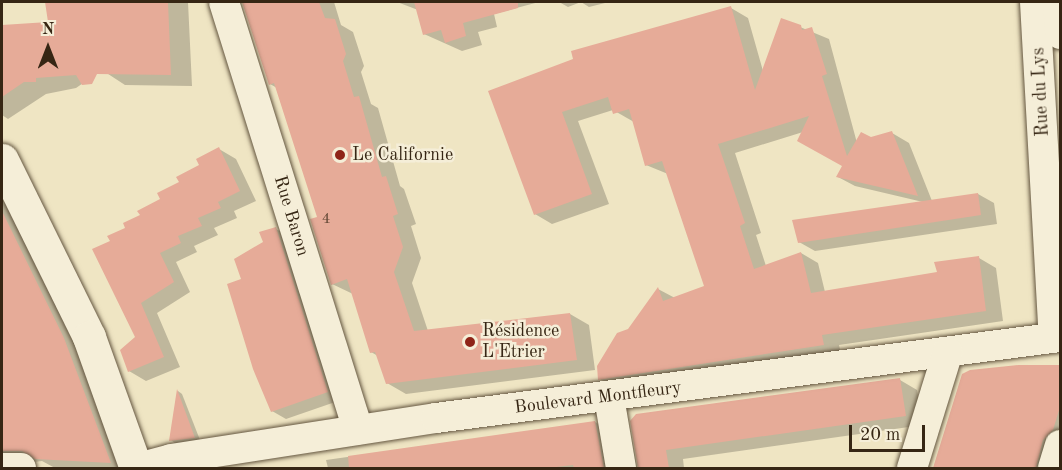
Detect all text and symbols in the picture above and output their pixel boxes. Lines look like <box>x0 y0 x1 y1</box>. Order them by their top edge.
north arrow <box>18 18 78 78</box>
text: N <box>42 22 54 38</box>
street label: Rue du Lys <box>1028 47 1054 137</box>
place label: Le Californie <box>352 144 453 166</box>
marker: Le Californie <box>333 148 347 162</box>
street label: Rue Baron <box>269 173 313 259</box>
house number: 4 <box>322 211 330 229</box>
place label: Résidence L'Etrier <box>482 321 559 364</box>
marker: Résidence L'Etrier <box>463 335 477 349</box>
street label: Boulevard Montfleury <box>513 377 683 419</box>
scale bar <box>852 413 928 451</box>
text: 20 m <box>860 426 900 444</box>

